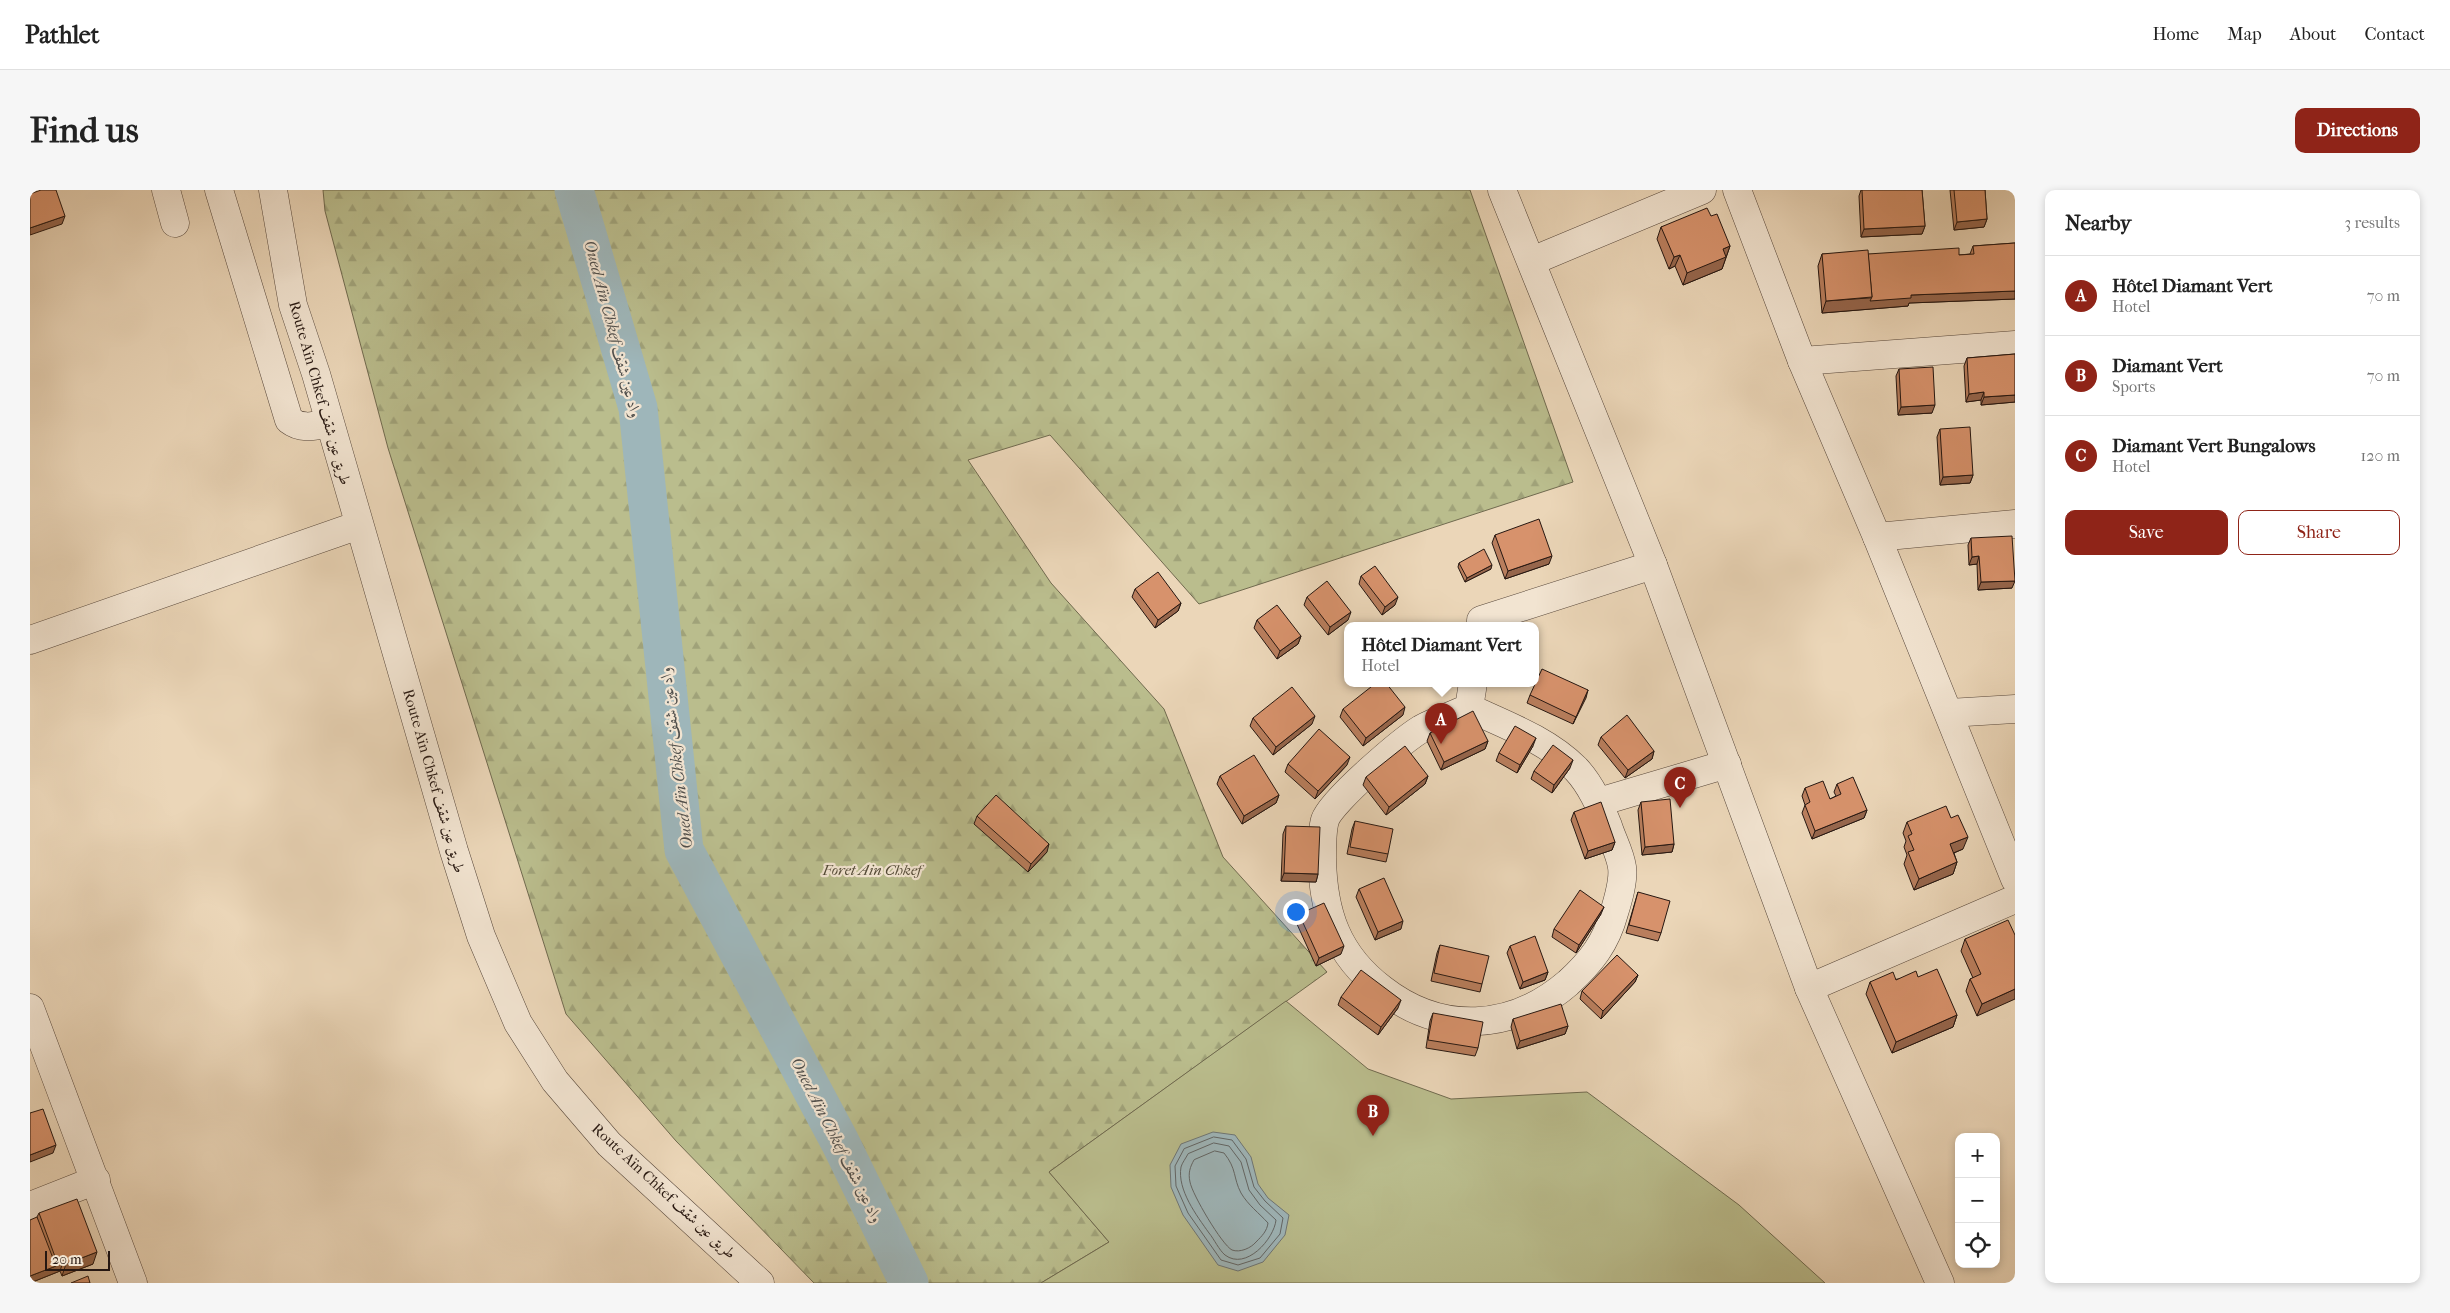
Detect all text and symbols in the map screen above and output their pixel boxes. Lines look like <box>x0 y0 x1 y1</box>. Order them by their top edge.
text: Pathlet <box>25 21 99 49</box>
text: Home <box>2152 24 2199 45</box>
text: Map <box>2227 24 2262 45</box>
text: About <box>2290 24 2336 45</box>
text: Contact <box>2364 24 2425 45</box>
button: Directions <box>2295 108 2420 153</box>
text: Find us <box>30 110 139 151</box>
text: Nearby <box>2065 211 2131 235</box>
text: 3 results <box>2344 213 2400 232</box>
water label: Oued Aïn Chkef واد عين شقف <box>580 238 646 420</box>
text: Hôtel Diamant Vert <box>2112 275 2273 297</box>
text: A <box>2076 286 2086 305</box>
text: 70 m <box>2367 286 2400 305</box>
text: Hotel <box>2112 297 2150 316</box>
street label: Route Aïn Chkef طريق عين شقف <box>284 299 355 487</box>
text: Diamant Vert <box>2112 355 2223 377</box>
text: B <box>2076 366 2086 385</box>
text: 70 m <box>2367 366 2400 385</box>
text: Sports <box>2112 377 2155 396</box>
text: Diamant Vert Bungalows <box>2112 435 2316 457</box>
text: C <box>2076 446 2086 465</box>
text: 120 m <box>2361 446 2400 465</box>
text: Hotel <box>2112 457 2150 476</box>
button: Save <box>2065 510 2228 555</box>
button: Share <box>2238 510 2400 555</box>
popup <box>1344 622 1539 687</box>
text: Hôtel Diamant Vert <box>1361 634 1522 656</box>
text: Hotel <box>1361 656 1400 675</box>
water label: Oued Aïn Chkef واد عين شقف <box>655 666 697 850</box>
street label: Route Aïn Chkef طريق عين شقف <box>398 687 469 875</box>
pin: A <box>1425 703 1457 744</box>
pin: C <box>1664 767 1696 808</box>
park label: Foret Ain Chkef <box>822 861 925 879</box>
your location <box>1283 899 1309 925</box>
water label: Oued Aïn Chkef واد عين شقف <box>787 1054 887 1226</box>
pin: B <box>1357 1095 1389 1136</box>
street label: Route Aïn Chkef طريق عين شقف <box>587 1119 740 1263</box>
map controls <box>1955 1133 2000 1268</box>
button: + <box>1955 1133 2000 1178</box>
button: − <box>1955 1178 2000 1223</box>
button: locate <box>1955 1223 2000 1268</box>
scale bar <box>45 1248 110 1271</box>
text: 20 m <box>52 1251 82 1268</box>

